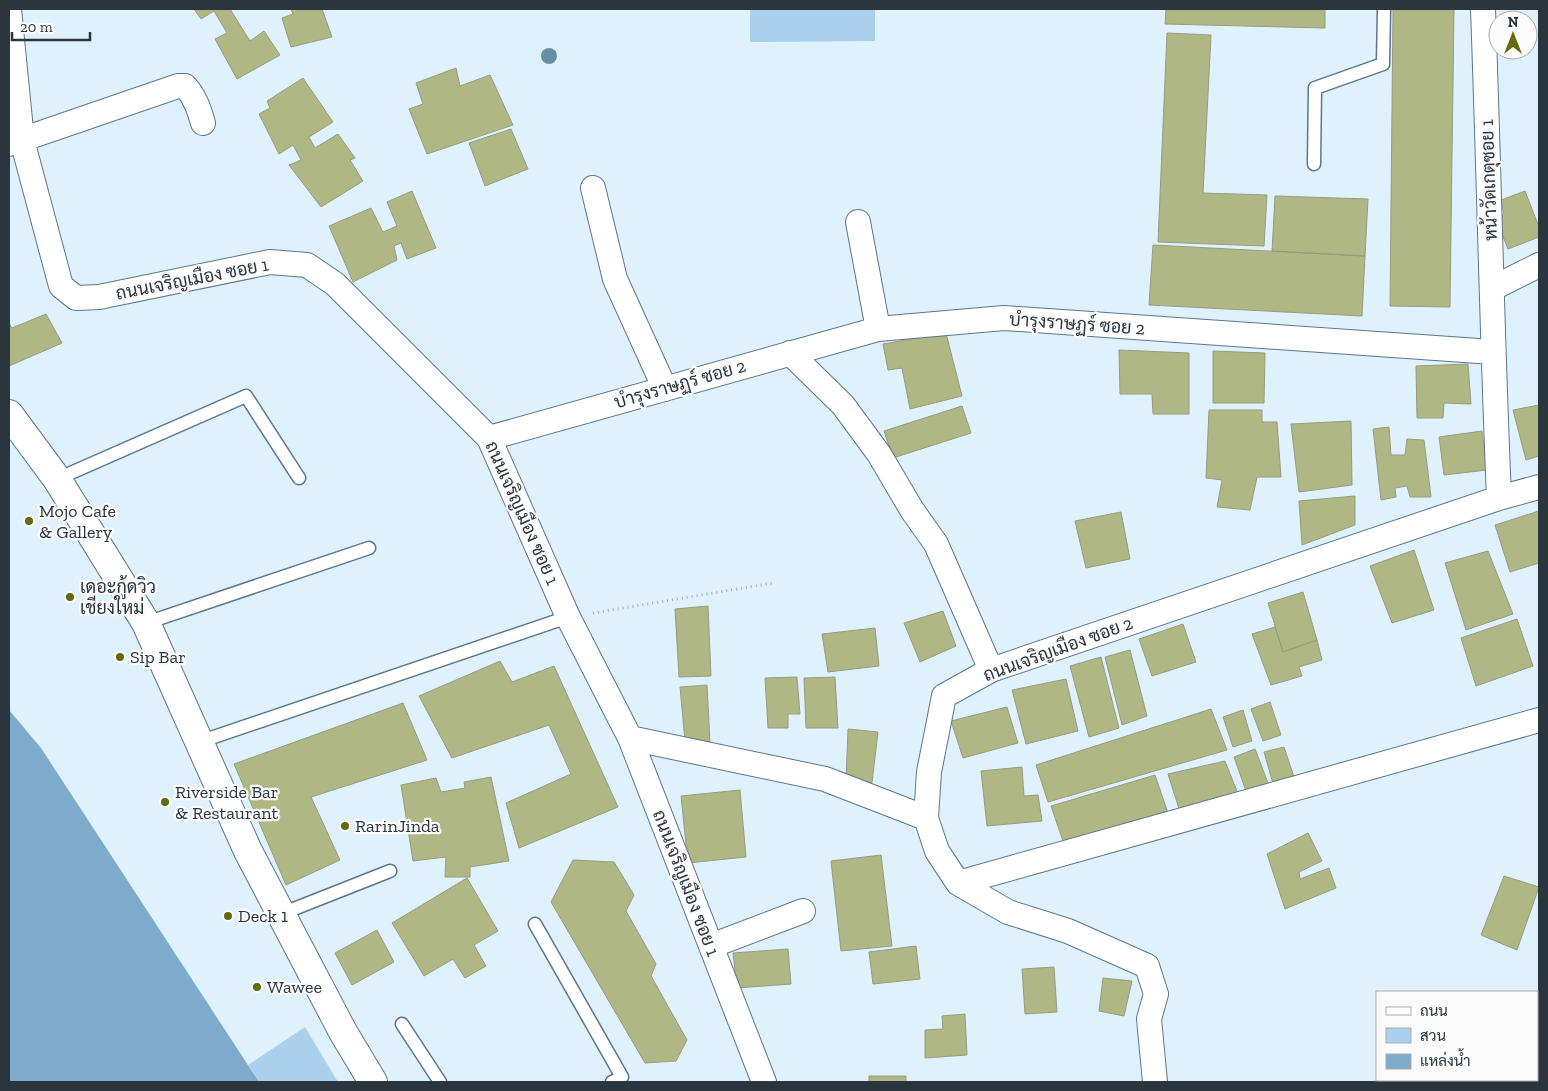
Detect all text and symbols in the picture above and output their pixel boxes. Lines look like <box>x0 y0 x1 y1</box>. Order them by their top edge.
scale bar <box>12 10 90 42</box>
north arrow <box>1488 10 1538 60</box>
text: N <box>1508 14 1519 31</box>
text: 20 m <box>20 18 53 36</box>
street label: หน้าวัดเกตุซอย 1 <box>1475 119 1503 241</box>
street label: ถนนเจริญเมือง ซอย 1 <box>114 252 270 305</box>
street label: บำรุงราษฏร์ ซอย 2 <box>1008 306 1146 341</box>
street label: บำรุงราษฏร์ ซอย 2 <box>611 353 749 414</box>
street label: ถนนเจริญเมือง ซอย 1 <box>480 437 565 588</box>
place label: Mojo Cafe & Gallery <box>39 500 116 543</box>
marker: Mojo Cafe & Gallery <box>23 515 35 527</box>
place label: เดอะกู้ดวิว เชียงใหม่ <box>80 575 156 619</box>
marker: เดอะกู้ดวิว เชียงใหม่ <box>64 591 76 603</box>
street label: ถนนเจริญเมือง ซอย 2 <box>980 611 1136 686</box>
place label: Sip Bar <box>130 646 186 668</box>
marker: Sip Bar <box>114 651 126 663</box>
place label: Riverside Bar & Restaurant <box>175 781 278 824</box>
marker: Riverside Bar & Restaurant <box>159 796 171 808</box>
street label: ถนนเจริญเมือง ซอย 1 <box>648 806 725 959</box>
place label: RarinJinda <box>355 815 440 837</box>
marker: RarinJinda <box>339 820 351 832</box>
place label: Deck 1 <box>238 905 288 927</box>
marker: Deck 1 <box>222 910 234 922</box>
place label: Wawee <box>267 976 322 998</box>
marker: Wawee <box>251 981 263 993</box>
legend <box>1376 991 1538 1081</box>
text: ถนน <box>1420 1002 1448 1020</box>
text: สวน <box>1420 1027 1446 1045</box>
text: แหล่งน้ำ <box>1420 1048 1471 1070</box>

